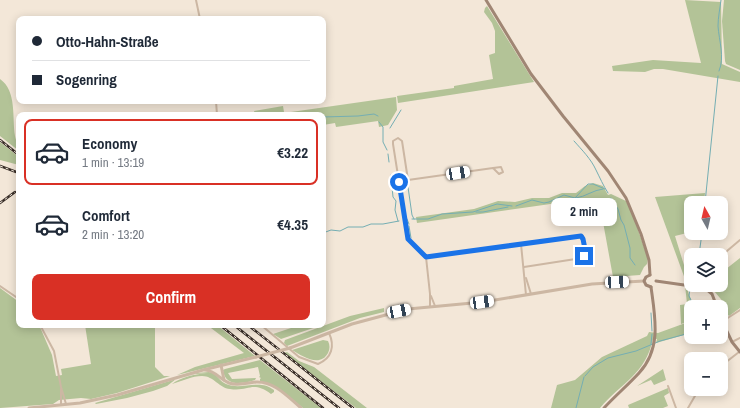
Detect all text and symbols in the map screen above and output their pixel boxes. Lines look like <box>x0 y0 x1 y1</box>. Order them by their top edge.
text: Otto-Hahn-Straße <box>56 31 159 52</box>
text: Sogenring <box>56 69 117 90</box>
text: Economy <box>82 133 137 154</box>
icon: car <box>34 134 70 170</box>
text: €3.22 <box>277 142 308 163</box>
text: 1 min · 13:19 <box>82 154 144 171</box>
car <box>445 165 471 181</box>
route start <box>390 173 408 191</box>
north arrow <box>684 196 728 240</box>
map controls <box>684 196 728 396</box>
callout: 2 min <box>551 198 617 226</box>
text: 2 min <box>570 203 598 220</box>
text: Comfort <box>82 205 130 226</box>
icon: car <box>34 206 70 242</box>
text: €4.35 <box>277 214 308 235</box>
text: 2 min · 13:20 <box>82 226 144 243</box>
route end <box>575 247 593 265</box>
button: layers <box>684 248 728 292</box>
button: Confirm <box>32 274 310 320</box>
car <box>605 275 629 289</box>
car <box>469 294 495 310</box>
button: + <box>684 300 728 344</box>
car <box>386 303 412 319</box>
button: − <box>684 352 728 396</box>

